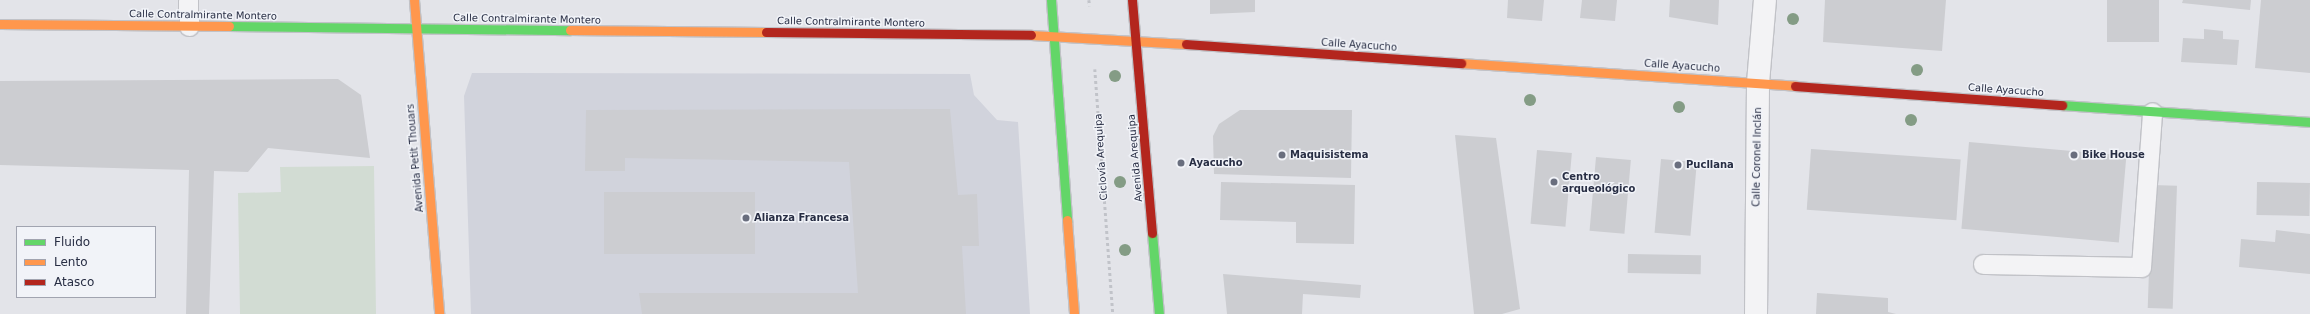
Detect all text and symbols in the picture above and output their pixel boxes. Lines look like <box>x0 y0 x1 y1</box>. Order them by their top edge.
street label: Calle Contralmirante Montero <box>129 8 277 22</box>
street label: Calle Contralmirante Montero <box>453 12 601 26</box>
street label: Calle Contralmirante Montero <box>777 15 925 29</box>
street label: Calle Ayacucho <box>1321 36 1397 54</box>
street label: Calle Ayacucho <box>1644 57 1720 75</box>
street label: Calle Ayacucho <box>1968 81 2044 99</box>
street label: Avenida Petit Thouars <box>404 103 426 213</box>
street label: Calle Coronel Inclán <box>1750 107 1764 207</box>
street label: Ciclovía Arequipa <box>1092 113 1110 201</box>
street label: Avenida Arequipa <box>1125 114 1145 202</box>
place label: Maquisistema <box>1290 149 1368 161</box>
place label: Bike House <box>2082 149 2145 161</box>
marker: Maquisistema <box>1277 150 1287 160</box>
marker: Bike House <box>2069 150 2079 160</box>
place label: Ayacucho <box>1189 157 1243 169</box>
marker: Ayacucho <box>1176 158 1186 168</box>
place label: Pucllana <box>1686 159 1734 171</box>
marker: Pucllana <box>1673 160 1683 170</box>
place label: Centro arqueológico <box>1562 170 1635 194</box>
marker: Centro arqueológico <box>1549 177 1559 187</box>
place label: Alianza Francesa <box>754 212 849 224</box>
marker: Alianza Francesa <box>741 213 751 223</box>
legend <box>16 226 156 298</box>
text: Fluido <box>54 235 90 249</box>
text: Lento <box>54 255 88 269</box>
text: Atasco <box>54 275 94 289</box>

